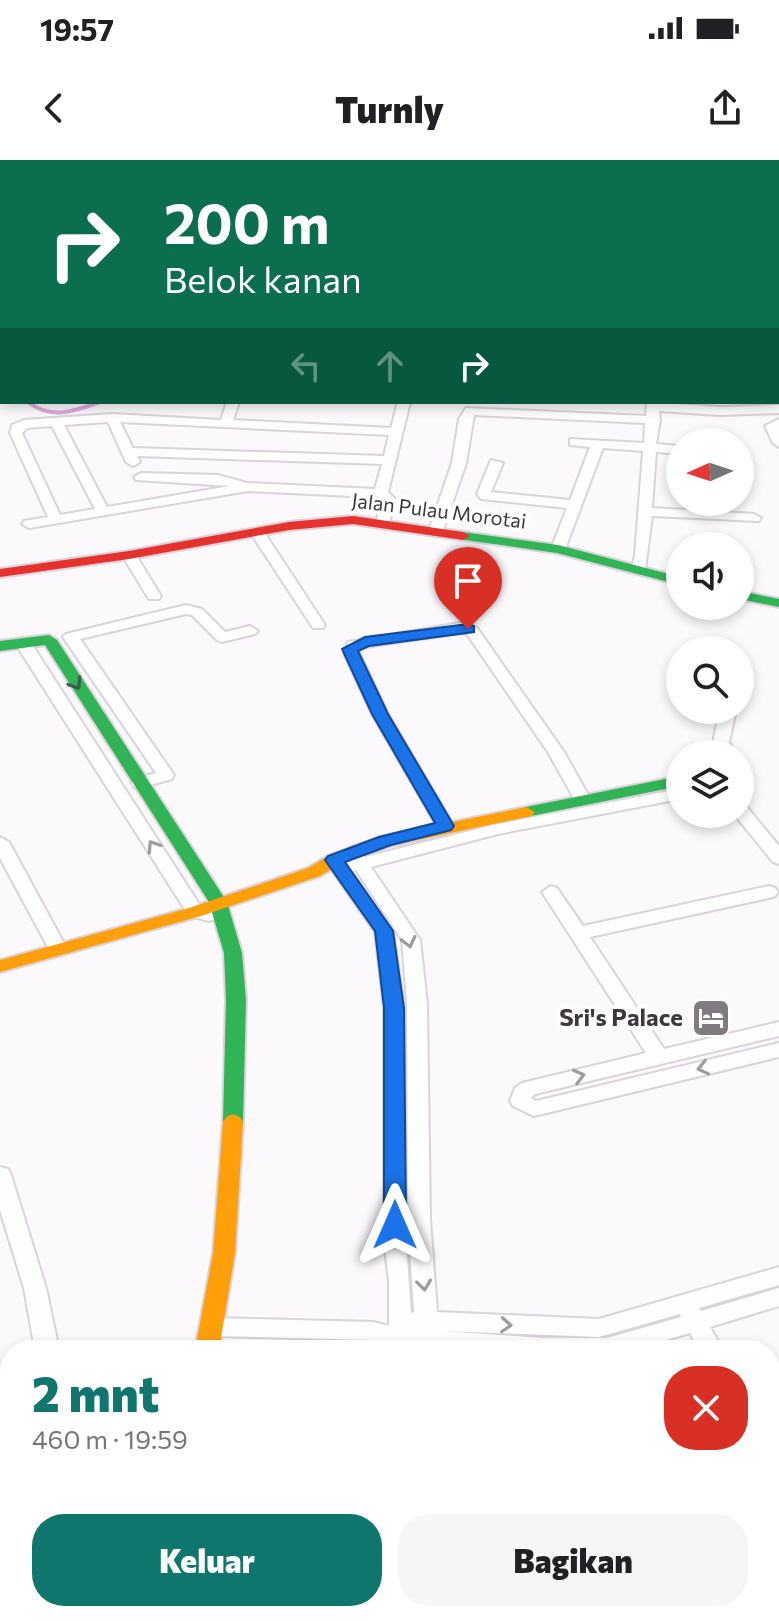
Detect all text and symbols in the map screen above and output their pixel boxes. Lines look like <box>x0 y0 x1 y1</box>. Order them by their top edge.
text: 19:57 <box>40 10 114 47</box>
icon: back <box>32 86 76 130</box>
text: Turnly <box>335 86 444 130</box>
icon: share <box>703 86 747 130</box>
text: 200 m <box>164 187 330 256</box>
icon: right <box>32 192 136 296</box>
text: Belok kanan <box>164 256 362 300</box>
icon: left <box>284 344 328 388</box>
icon: ahead <box>368 344 412 388</box>
icon: right <box>452 344 496 388</box>
north arrow <box>666 428 754 516</box>
map controls <box>666 428 754 828</box>
street label: Jalan Pulau Morotai <box>350 487 528 533</box>
button: sound <box>666 532 754 620</box>
pin <box>434 547 502 629</box>
icon: arrive <box>446 559 490 603</box>
button: search <box>666 636 754 724</box>
one-way arrow <box>67 675 82 689</box>
button: layers <box>666 740 754 828</box>
one-way arrow <box>148 840 163 855</box>
one-way arrow <box>400 934 417 948</box>
hotel icon: Sri's Palace <box>690 997 732 1039</box>
place label: Sri's Palace <box>559 1002 683 1031</box>
one-way arrow <box>697 1059 710 1076</box>
one-way arrow <box>571 1068 585 1085</box>
position arrow <box>353 1183 437 1267</box>
one-way arrow <box>415 1278 432 1291</box>
one-way arrow <box>499 1316 512 1333</box>
text: 2 mnt <box>32 1363 159 1422</box>
button: close <box>664 1366 748 1450</box>
text: 460 m · 19:59 <box>32 1423 188 1454</box>
button: Keluar <box>32 1514 382 1606</box>
button: Bagikan <box>398 1514 748 1606</box>

